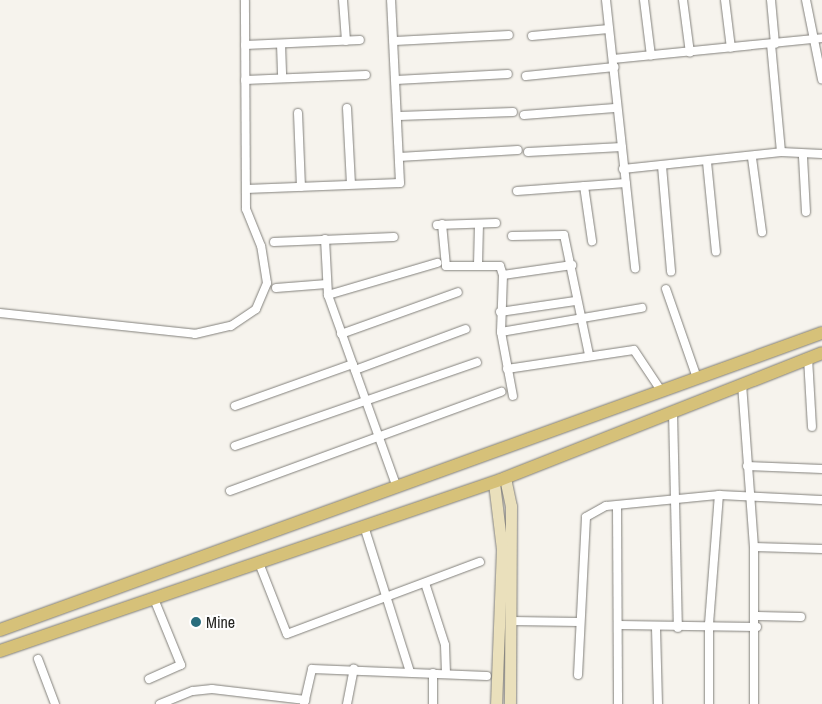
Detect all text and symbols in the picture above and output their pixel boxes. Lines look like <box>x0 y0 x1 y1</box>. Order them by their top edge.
place label: Mine <box>206 612 235 632</box>
marker: Mine <box>190 616 202 628</box>

